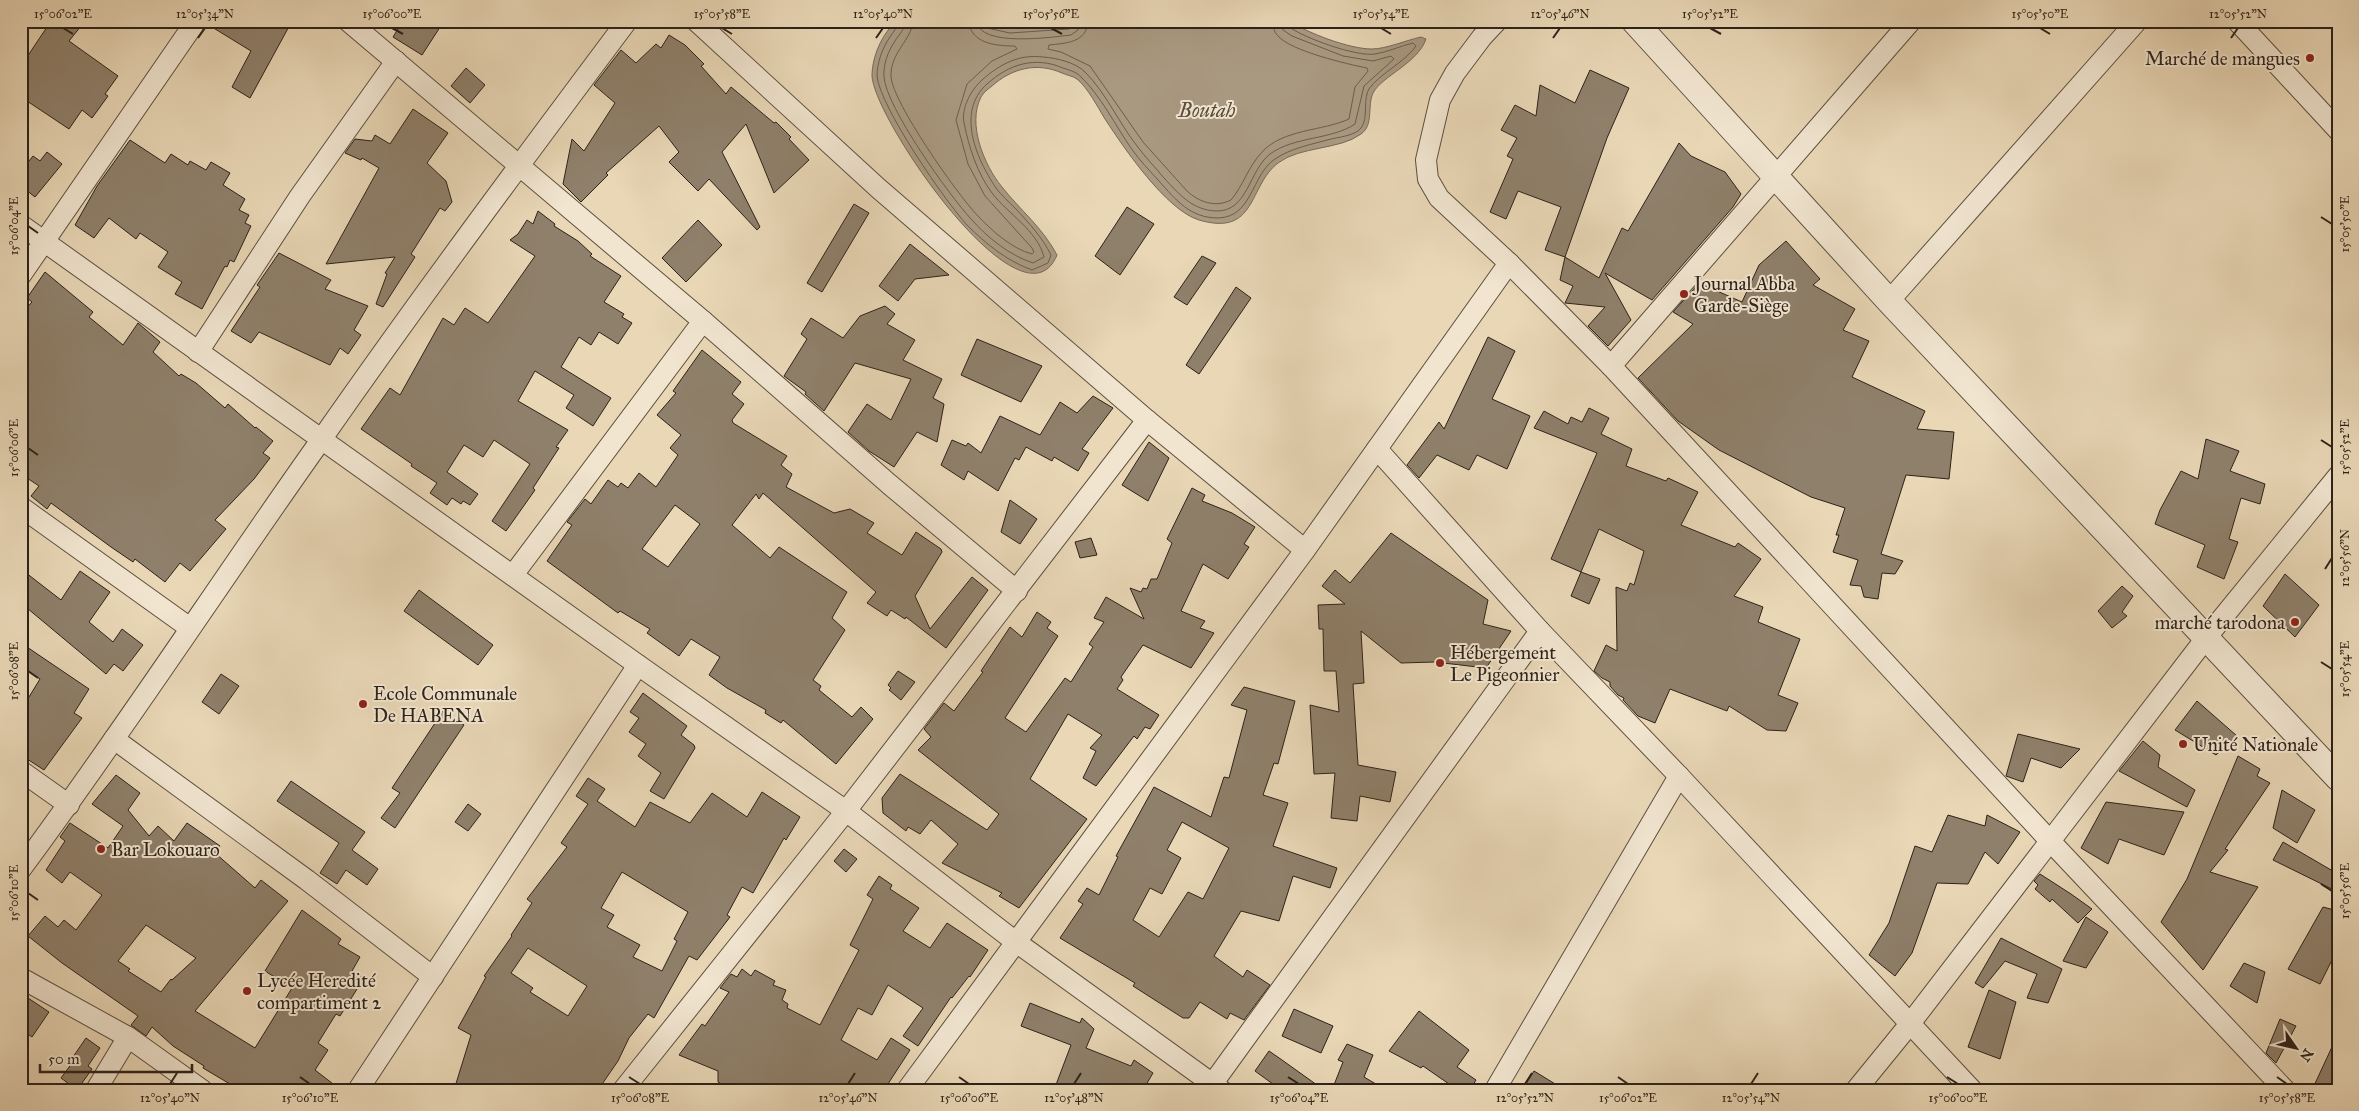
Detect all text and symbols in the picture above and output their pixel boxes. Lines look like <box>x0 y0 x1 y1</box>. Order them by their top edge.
text: 15°06'02"E <box>34 7 92 21</box>
text: 12°05'34"N <box>176 7 234 21</box>
text: 15°06'00"E <box>363 7 422 21</box>
text: 15°05'58"E <box>694 7 751 21</box>
text: 12°05'40"N <box>853 7 913 21</box>
text: 15°05'56"E <box>1023 7 1079 21</box>
text: 15°05'54"E <box>1353 7 1410 21</box>
text: 12°05'46"N <box>1530 7 1590 21</box>
text: 15°05'52"E <box>1682 7 1738 21</box>
text: 15°05'50"E <box>2012 7 2069 21</box>
text: 12°05'52"N <box>2209 7 2267 21</box>
place label: Marché de mangues <box>2145 47 2300 71</box>
marker: Marché de mangues <box>2304 52 2316 64</box>
water label: Boutah <box>1177 98 1236 122</box>
text: 15°05'50"E <box>2338 195 2352 252</box>
text: 15°06'04"E <box>7 196 21 255</box>
place label: Journal Abba Garde-Siège <box>1692 272 1796 318</box>
marker: Journal Abba Garde-Siège <box>1678 288 1690 300</box>
text: 15°06'06"E <box>7 419 21 477</box>
text: 15°05'52"E <box>2338 419 2352 475</box>
text: 12°05'56"N <box>2338 529 2352 587</box>
place label: marché tarodona <box>2154 611 2286 634</box>
marker: marché tarodona <box>2289 616 2301 628</box>
text: 15°05'54"E <box>2338 640 2352 697</box>
text: 15°06'08"E <box>7 641 21 700</box>
place label: Hébergement Le Pigeonnier <box>1450 641 1560 687</box>
marker: Hébergement Le Pigeonnier <box>1434 657 1446 669</box>
place label: Ecole Communale De HABENA <box>373 682 517 727</box>
marker: Ecole Communale De HABENA <box>357 698 369 710</box>
place label: Unité Nationale <box>2193 733 2318 756</box>
marker: Unité Nationale <box>2177 738 2189 750</box>
place label: Bar Lokouaro <box>111 838 220 861</box>
marker: Bar Lokouaro <box>95 843 107 855</box>
text: 15°05'56"E <box>2338 863 2352 919</box>
text: 15°06'10"E <box>7 864 21 921</box>
place label: Lycée Heredité compartiment 2 <box>257 969 382 1014</box>
marker: Lycée Heredité compartiment 2 <box>241 985 253 997</box>
north arrow <box>2272 1024 2322 1074</box>
scale bar <box>40 1041 192 1073</box>
text: N <box>2296 1045 2317 1065</box>
text: 50 m <box>48 1050 80 1068</box>
text: 12°05'40"N <box>140 1091 200 1105</box>
text: 15°06'10"E <box>282 1091 339 1105</box>
text: 15°06'08"E <box>611 1091 670 1105</box>
text: 12°05'46"N <box>818 1091 878 1105</box>
text: 15°06'06"E <box>940 1091 998 1105</box>
text: 12°05'48"N <box>1044 1091 1104 1105</box>
text: 15°06'04"E <box>1270 1091 1329 1105</box>
text: 12°05'52"N <box>1496 1091 1554 1105</box>
text: 15°06'02"E <box>1599 1091 1657 1105</box>
text: 12°05'54"N <box>1722 1091 1780 1105</box>
text: 15°06'00"E <box>1929 1091 1988 1105</box>
text: 15°05'58"E <box>2259 1091 2316 1105</box>

